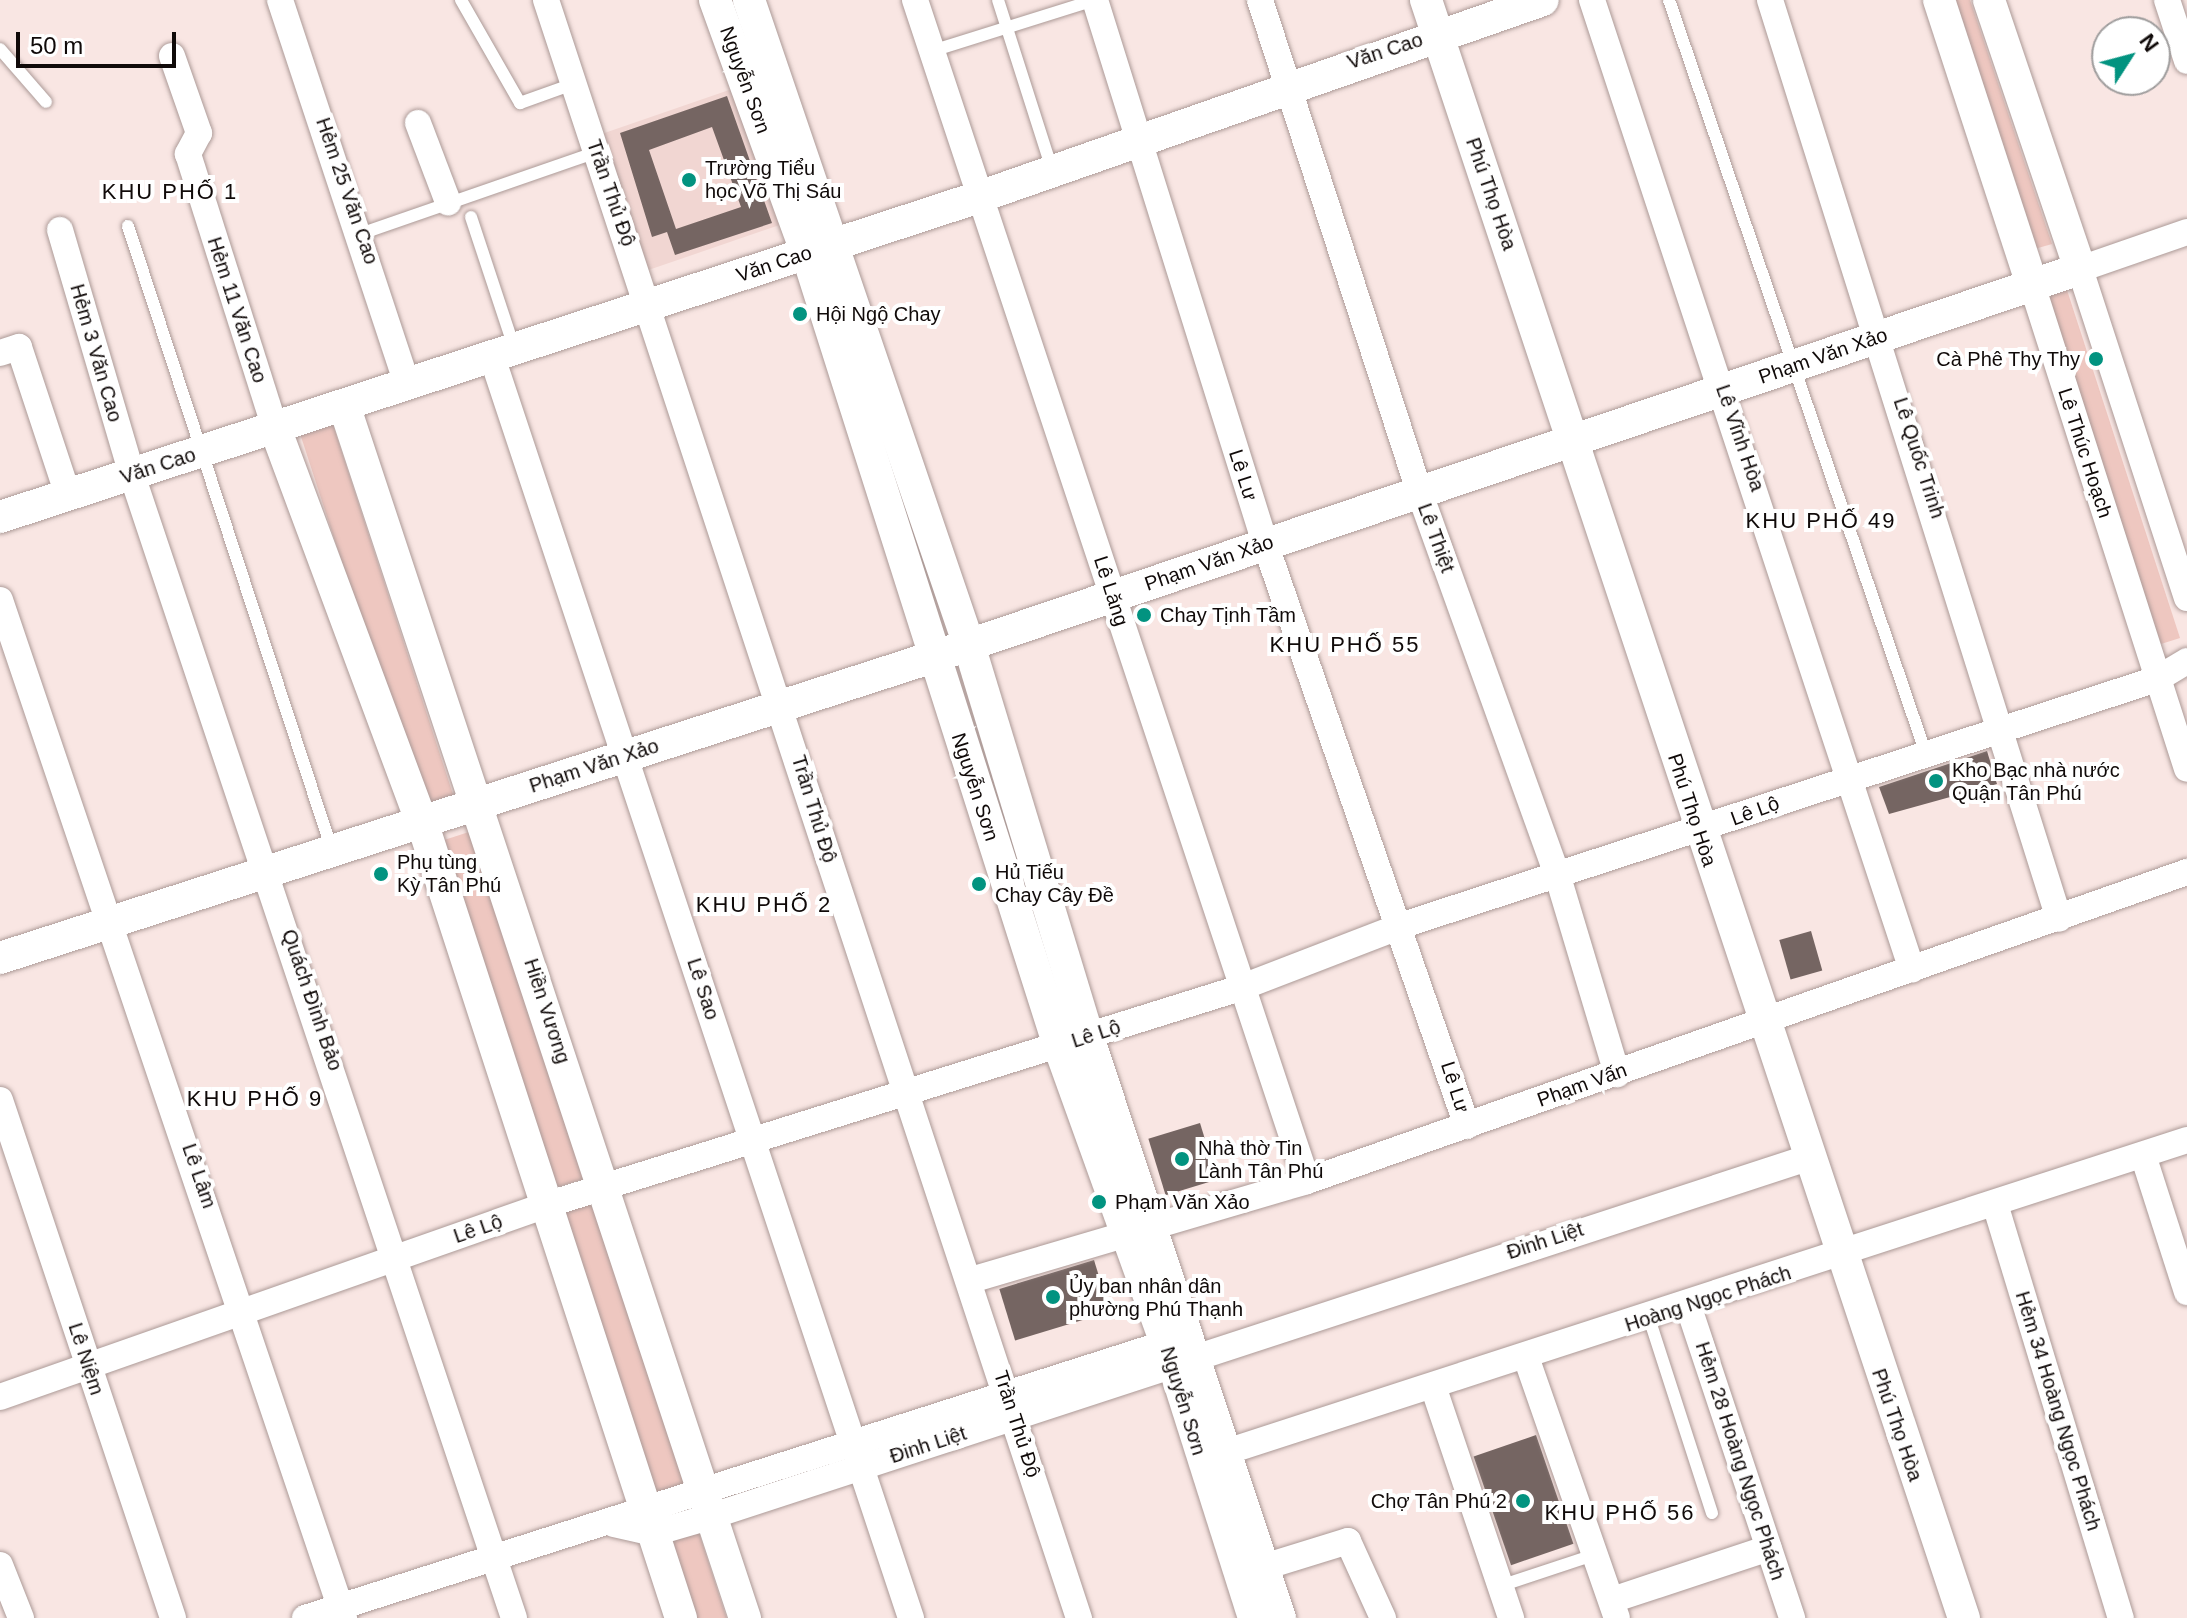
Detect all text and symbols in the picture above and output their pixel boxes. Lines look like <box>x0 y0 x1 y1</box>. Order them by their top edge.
scale bar <box>20 16 180 66</box>
north arrow <box>2091 16 2171 96</box>
street label: Nguyễn Sơn <box>715 23 775 137</box>
street label: Văn Cao <box>1344 28 1426 74</box>
text: N <box>2134 29 2164 57</box>
text: 50 m <box>30 32 83 59</box>
street label: Hẻm 25 Văn Cao <box>311 115 383 267</box>
street label: Phú Thọ Hòa <box>1460 134 1522 254</box>
street label: Trần Thủ Độ <box>581 136 641 250</box>
place label: Trường Tiểu học Võ Thị Sáu <box>705 156 842 203</box>
marker: Trường Tiểu học Võ Thị Sáu <box>680 171 698 189</box>
district label: KHU PHỐ 1 <box>102 179 238 205</box>
street label: Hẻm 11 Văn Cao <box>202 234 272 386</box>
street label: Văn Cao <box>733 241 815 287</box>
street label: Hẻm 3 Văn Cao <box>65 281 127 425</box>
place label: Hội Ngộ Chay <box>816 302 941 326</box>
marker: Hội Ngộ Chay <box>791 305 809 323</box>
street label: Phạm Văn Xảo <box>1755 323 1891 389</box>
place label: Cà Phê Thy Thy <box>1935 347 2080 371</box>
marker: Cà Phê Thy Thy <box>2087 350 2105 368</box>
street label: Lê Vĩnh Hòa <box>1711 382 1769 494</box>
street label: Lê Thúc Hoạch <box>2053 385 2117 521</box>
street label: Lê Quốc Trinh <box>1888 394 1950 522</box>
street label: Văn Cao <box>117 443 199 489</box>
street label: Lê Lư <box>1224 446 1262 504</box>
street label: Lê Thiệt <box>1412 500 1460 576</box>
district label: KHU PHỐ 49 <box>1746 508 1896 534</box>
street label: Phạm Văn Xảo <box>1141 530 1277 596</box>
street label: Lê Lăng <box>1088 553 1134 629</box>
place label: Chay Tịnh Tầm <box>1160 603 1297 627</box>
marker: Chay Tịnh Tầm <box>1135 606 1153 624</box>
district label: KHU PHỐ 55 <box>1270 632 1420 658</box>
street label: Nguyễn Sơn <box>946 730 1004 844</box>
street label: Phạm Văn Xảo <box>526 734 662 798</box>
street label: Phú Thọ Hòa <box>1662 750 1722 870</box>
street label: Trần Thủ Độ <box>786 752 842 866</box>
place label: Kho Bạc nhà nước Quận Tân Phú <box>1952 758 2120 805</box>
marker: Kho Bạc nhà nước Quận Tân Phú <box>1927 772 1945 790</box>
street label: Lê Lộ <box>1727 791 1783 831</box>
place label: Phụ tùng Kỳ Tân Phú <box>397 850 502 897</box>
place label: Hủ Tiếu Chay Cây Đề <box>995 860 1114 907</box>
marker: Phụ tùng Kỳ Tân Phú <box>372 865 390 883</box>
marker: Hủ Tiếu Chay Cây Đề <box>970 875 988 893</box>
district label: KHU PHỐ 2 <box>696 892 832 918</box>
street label: Quách Đình Bảo <box>277 926 347 1074</box>
street label: Lê Sao <box>682 955 724 1023</box>
street label: Hiền Vương <box>519 956 575 1066</box>
street label: Lê Lộ <box>1068 1015 1124 1053</box>
street label: Lê Lư <box>1436 1058 1474 1116</box>
street label: Phạm Vấn <box>1534 1058 1630 1112</box>
district label: KHU PHỐ 9 <box>187 1086 323 1112</box>
place label: Nhà thờ Tin Lành Tân Phú <box>1198 1136 1324 1183</box>
street label: Lê Lâm <box>177 1141 221 1211</box>
marker: Nhà thờ Tin Lành Tân Phú <box>1173 1150 1191 1168</box>
place label: Phạm Văn Xảo <box>1115 1190 1250 1214</box>
marker: Phạm Văn Xảo <box>1090 1193 1108 1211</box>
street label: Lê Lộ <box>450 1210 506 1248</box>
street label: Đinh Liệt <box>1504 1217 1586 1265</box>
street label: Hoàng Ngọc Phách <box>1622 1261 1794 1337</box>
place label: Ủy ban nhân dân phường Phú Thạnh <box>1069 1274 1243 1321</box>
marker: Ủy ban nhân dân phường Phú Thạnh <box>1044 1288 1062 1306</box>
street label: Hẻm 34 Hoàng Ngọc Phách <box>2010 1288 2106 1534</box>
street label: Lê Niệm <box>63 1320 109 1398</box>
street label: Hẻm 28 Hoàng Ngọc Phách <box>1690 1339 1790 1583</box>
street label: Nguyễn Sơn <box>1155 1344 1211 1458</box>
street label: Phú Thọ Hòa <box>1866 1365 1928 1485</box>
street label: Trần Thủ Độ <box>988 1367 1046 1481</box>
street label: Đinh Liệt <box>887 1421 969 1469</box>
place label: Chợ Tân Phú 2 <box>1370 1489 1507 1513</box>
marker: Chợ Tân Phú 2 <box>1514 1492 1532 1510</box>
district label: KHU PHỐ 56 <box>1545 1500 1695 1526</box>

